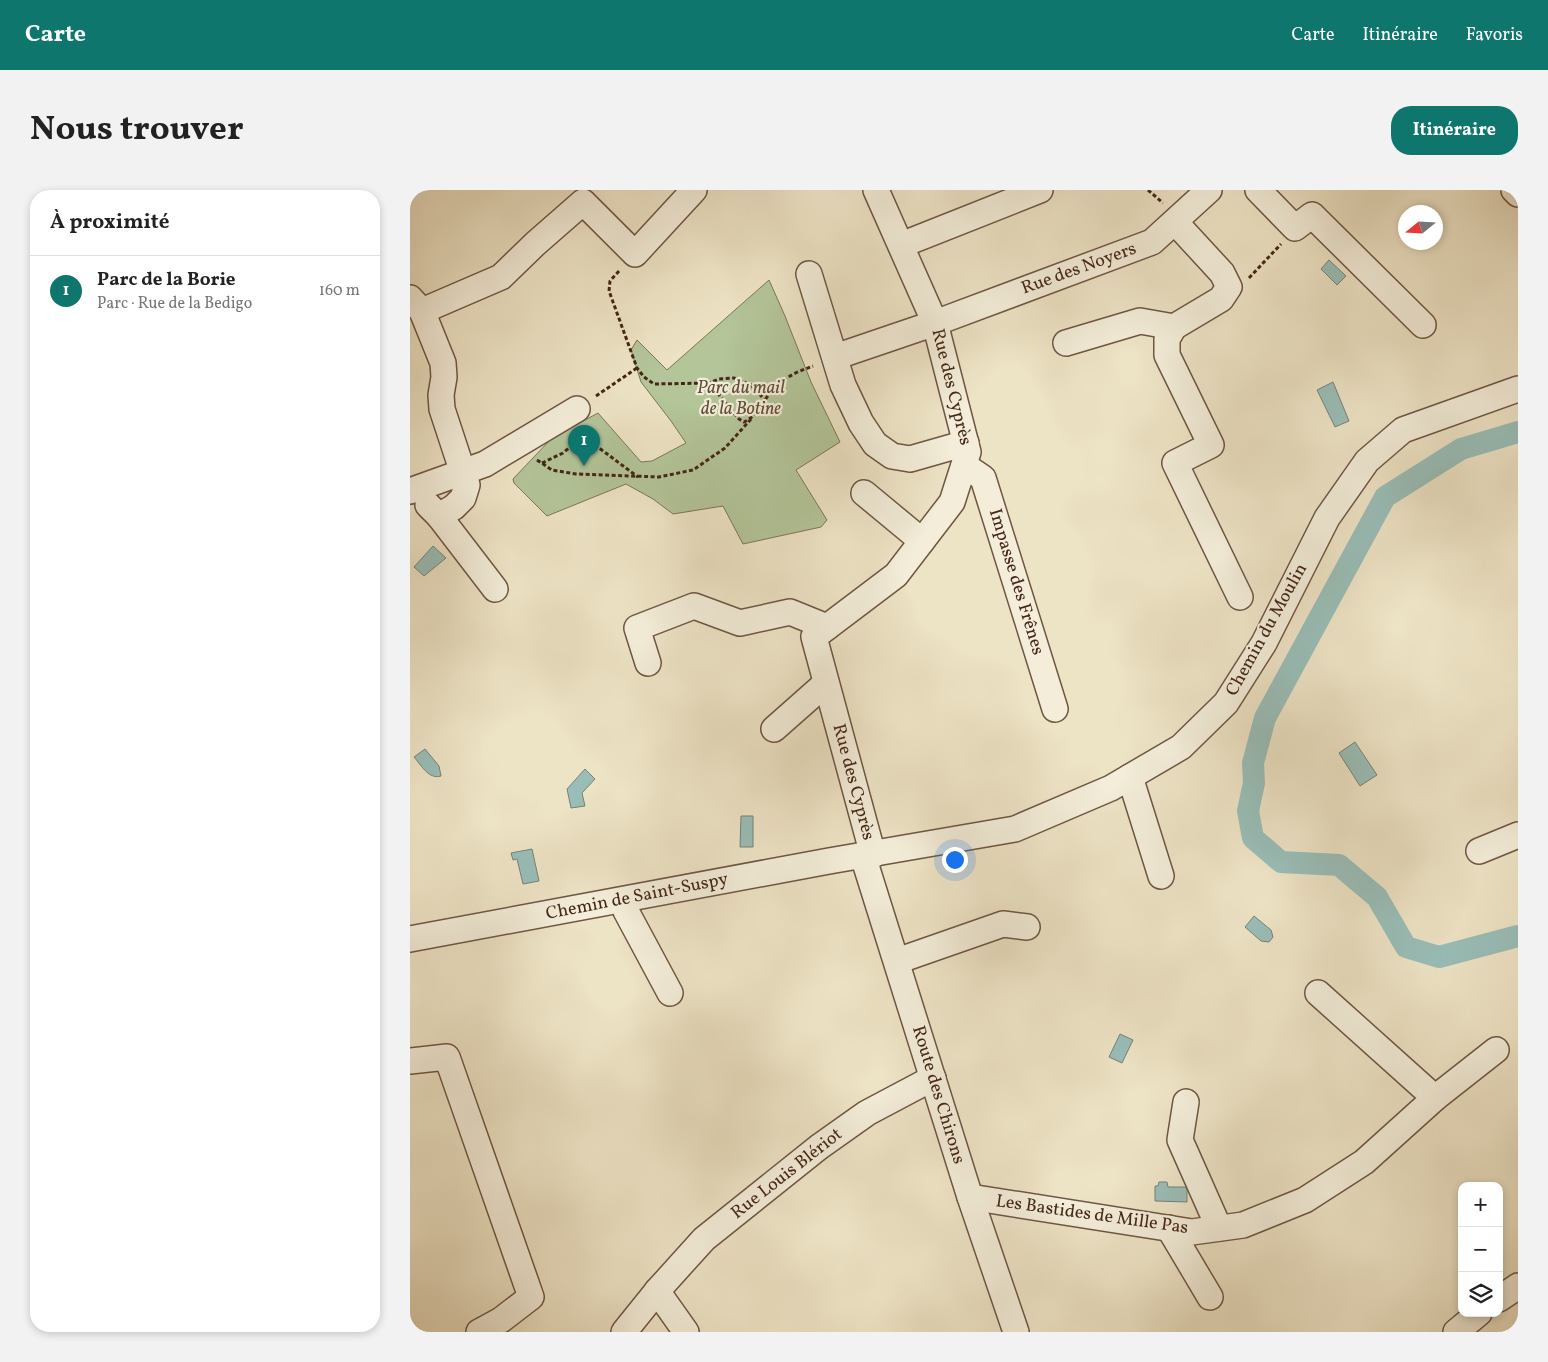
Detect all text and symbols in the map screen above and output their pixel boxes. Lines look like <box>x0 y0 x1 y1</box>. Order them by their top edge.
text: Carte <box>25 18 86 52</box>
text: Carte <box>1291 23 1334 48</box>
text: Itinéraire <box>1362 23 1438 48</box>
text: Favoris <box>1466 23 1523 48</box>
text: Nous trouver <box>30 106 244 154</box>
button: Itinéraire <box>1391 106 1518 155</box>
north arrow <box>1398 205 1443 250</box>
text: À proximité <box>50 208 169 237</box>
street label: Rue des Noyers <box>1018 237 1140 301</box>
text: Parc de la Borie <box>97 267 236 293</box>
text: 1 <box>63 280 69 302</box>
text: 160 m <box>319 280 360 302</box>
text: Parc · Rue de la Bedigo <box>97 293 252 315</box>
street label: Rue des Cyprès <box>924 326 978 448</box>
park label: Parc du mail de la Botine <box>697 376 785 422</box>
pin: 1 <box>568 425 600 466</box>
street label: Impasse des Frênes <box>982 506 1050 658</box>
street label: Chemin du Moulin <box>1220 559 1314 701</box>
street label: Rue des Cyprès <box>825 721 881 843</box>
your location <box>942 847 968 873</box>
street label: Chemin de Saint-Suspy <box>544 867 731 927</box>
street label: Route des Chirons <box>905 1023 971 1167</box>
street label: Rue Louis Blériot <box>726 1123 848 1225</box>
map controls <box>1458 1182 1503 1317</box>
button: + <box>1458 1182 1503 1227</box>
street label: Les Bastides de Mille Pas <box>994 1189 1190 1241</box>
button: − <box>1458 1227 1503 1272</box>
button: layers <box>1458 1272 1503 1317</box>

